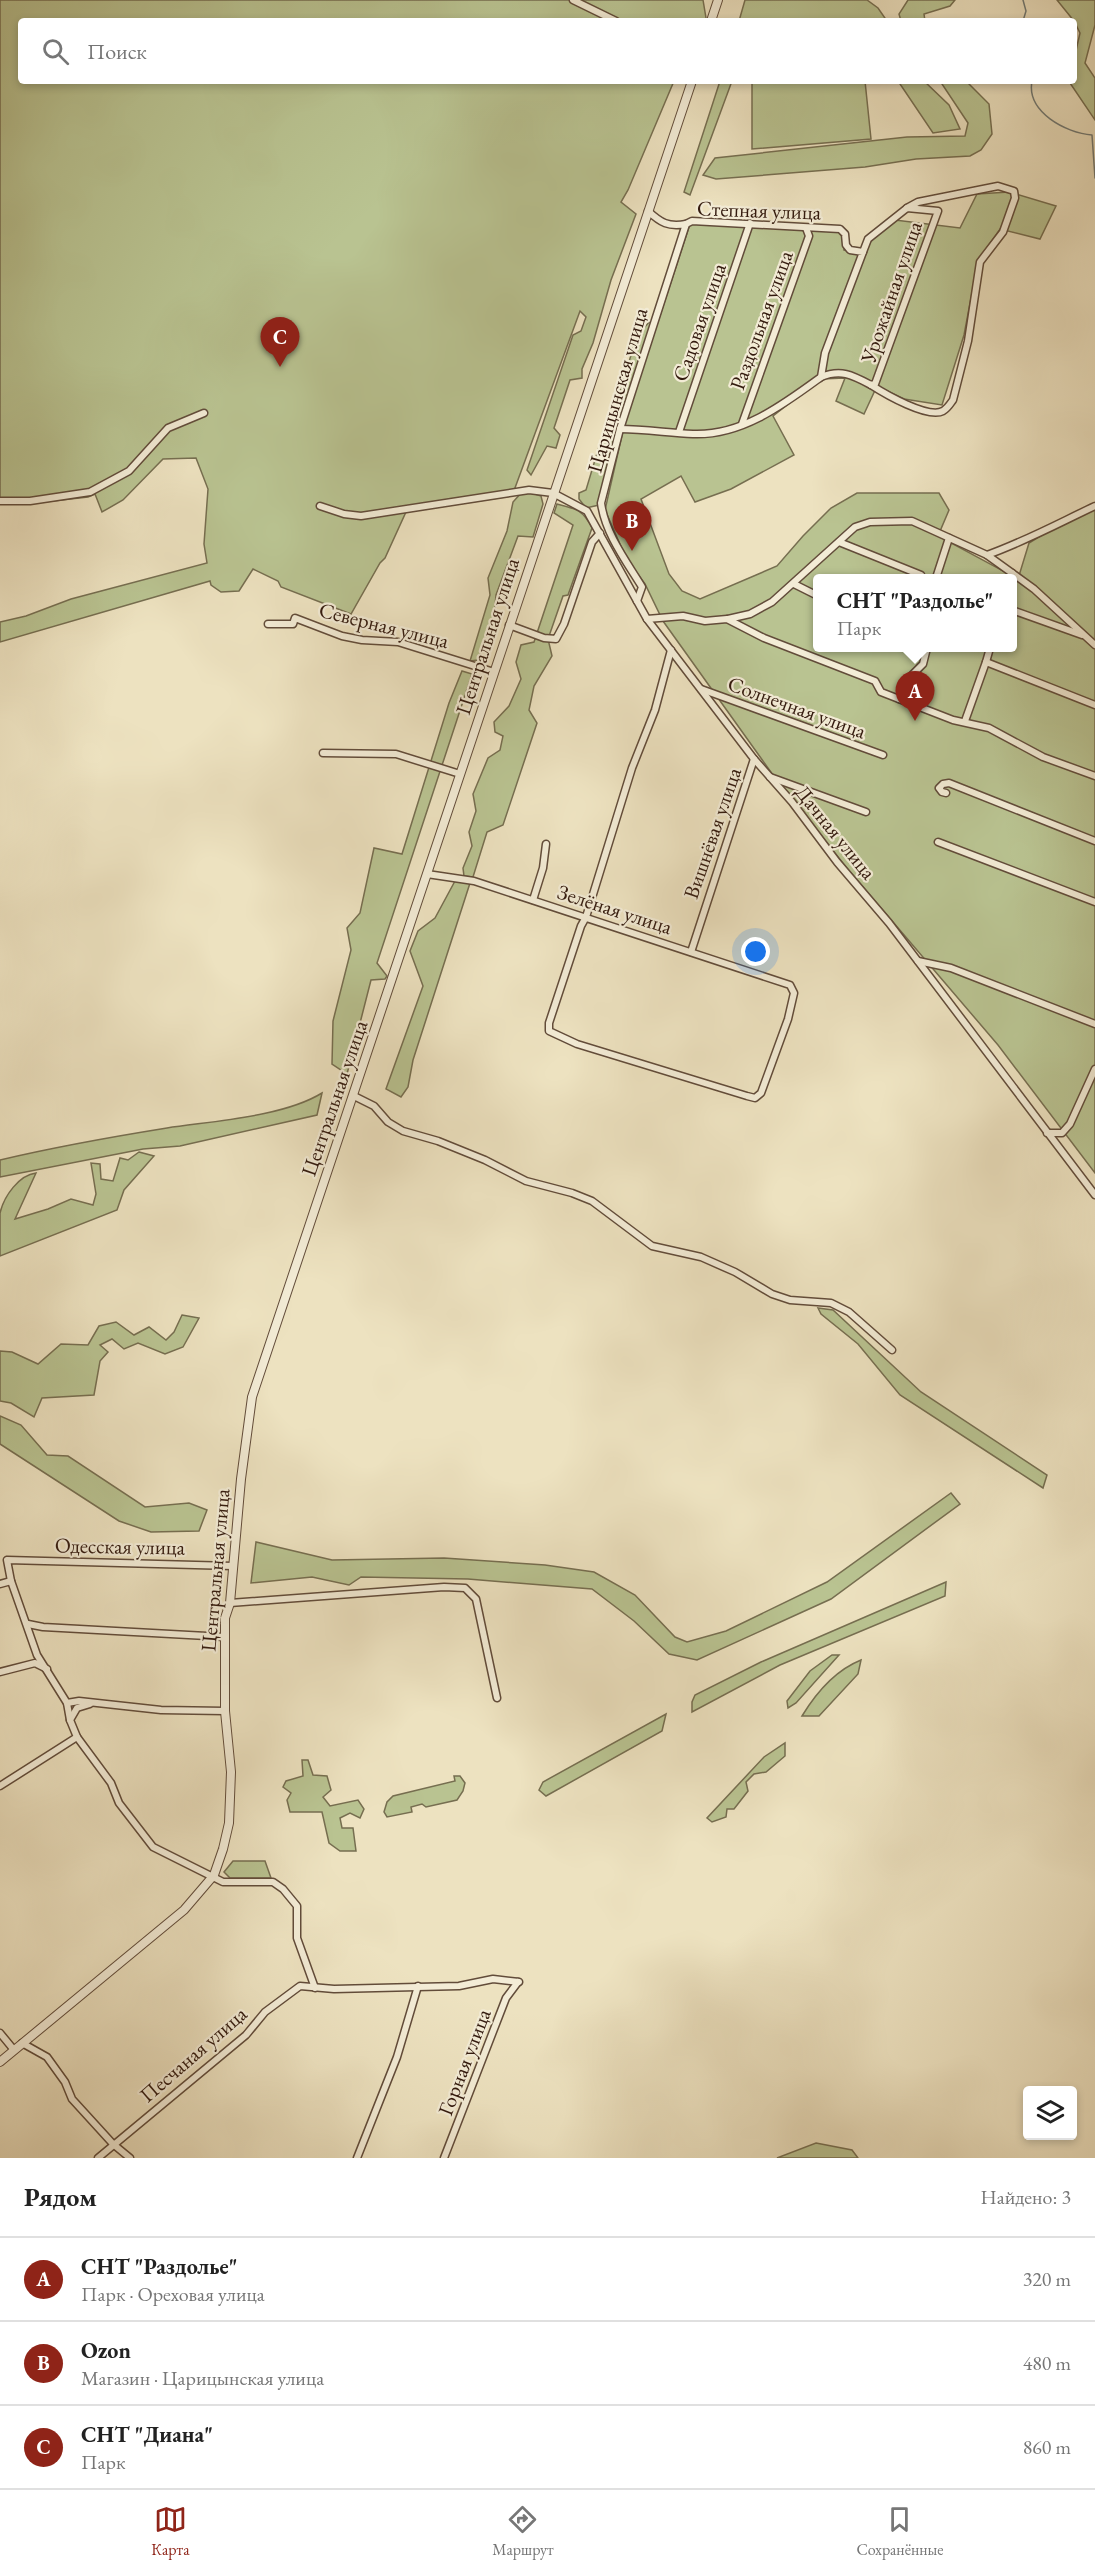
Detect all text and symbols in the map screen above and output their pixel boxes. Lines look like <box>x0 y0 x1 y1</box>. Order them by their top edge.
search box <box>18 18 1077 84</box>
icon: search <box>39 35 72 68</box>
text: Поиск <box>87 37 147 66</box>
street label: Степная улица <box>696 194 822 226</box>
street label: Урожайная улица <box>854 217 928 367</box>
street label: Раздольная улица <box>723 246 799 393</box>
street label: Садовая улица <box>666 259 732 385</box>
street label: Царицынская улица <box>581 304 654 476</box>
pin: C <box>260 318 300 367</box>
pin: B <box>612 502 652 551</box>
street label: Центральная улица <box>449 554 525 718</box>
popup <box>813 574 1017 652</box>
text: СНТ "Раздолье" <box>837 586 993 615</box>
street label: Северная улица <box>316 596 452 654</box>
text: Парк <box>837 615 881 641</box>
street label: Солнечная улица <box>724 669 870 745</box>
pin: A <box>896 672 934 721</box>
street label: Вишнёвая улица <box>677 763 747 902</box>
street label: Дачная улица <box>790 779 883 885</box>
street label: Зелёная улица <box>554 878 676 940</box>
your location <box>741 937 770 966</box>
street label: Центральная улица <box>295 1016 374 1180</box>
street label: Центральная улица <box>194 1487 236 1652</box>
street label: Одесская улица <box>55 1531 186 1561</box>
street label: Песчаная улица <box>134 2000 253 2108</box>
street label: Горная улица <box>431 2004 497 2119</box>
map controls <box>1023 2086 1077 2140</box>
button: layers <box>1023 2086 1077 2140</box>
text: Рядом <box>24 2180 97 2214</box>
text: Найдено: 3 <box>980 2184 1071 2210</box>
text: СНТ "Раздолье" <box>81 2252 238 2281</box>
text: A <box>36 2266 51 2292</box>
text: 320 m <box>1023 2266 1071 2292</box>
text: Парк · Ореховая улица <box>81 2281 265 2307</box>
text: Ozon <box>81 2336 131 2365</box>
text: B <box>37 2350 50 2376</box>
text: 480 m <box>1023 2350 1071 2376</box>
text: Магазин · Царицынская улица <box>81 2365 324 2391</box>
text: СНТ "Диана" <box>81 2420 213 2449</box>
text: C <box>36 2434 51 2460</box>
text: 860 m <box>1023 2434 1071 2460</box>
text: Парк <box>81 2449 125 2475</box>
tab: Карта <box>151 2503 190 2560</box>
tab: Маршрут <box>492 2503 554 2560</box>
tab: Сохранённые <box>856 2503 944 2560</box>

